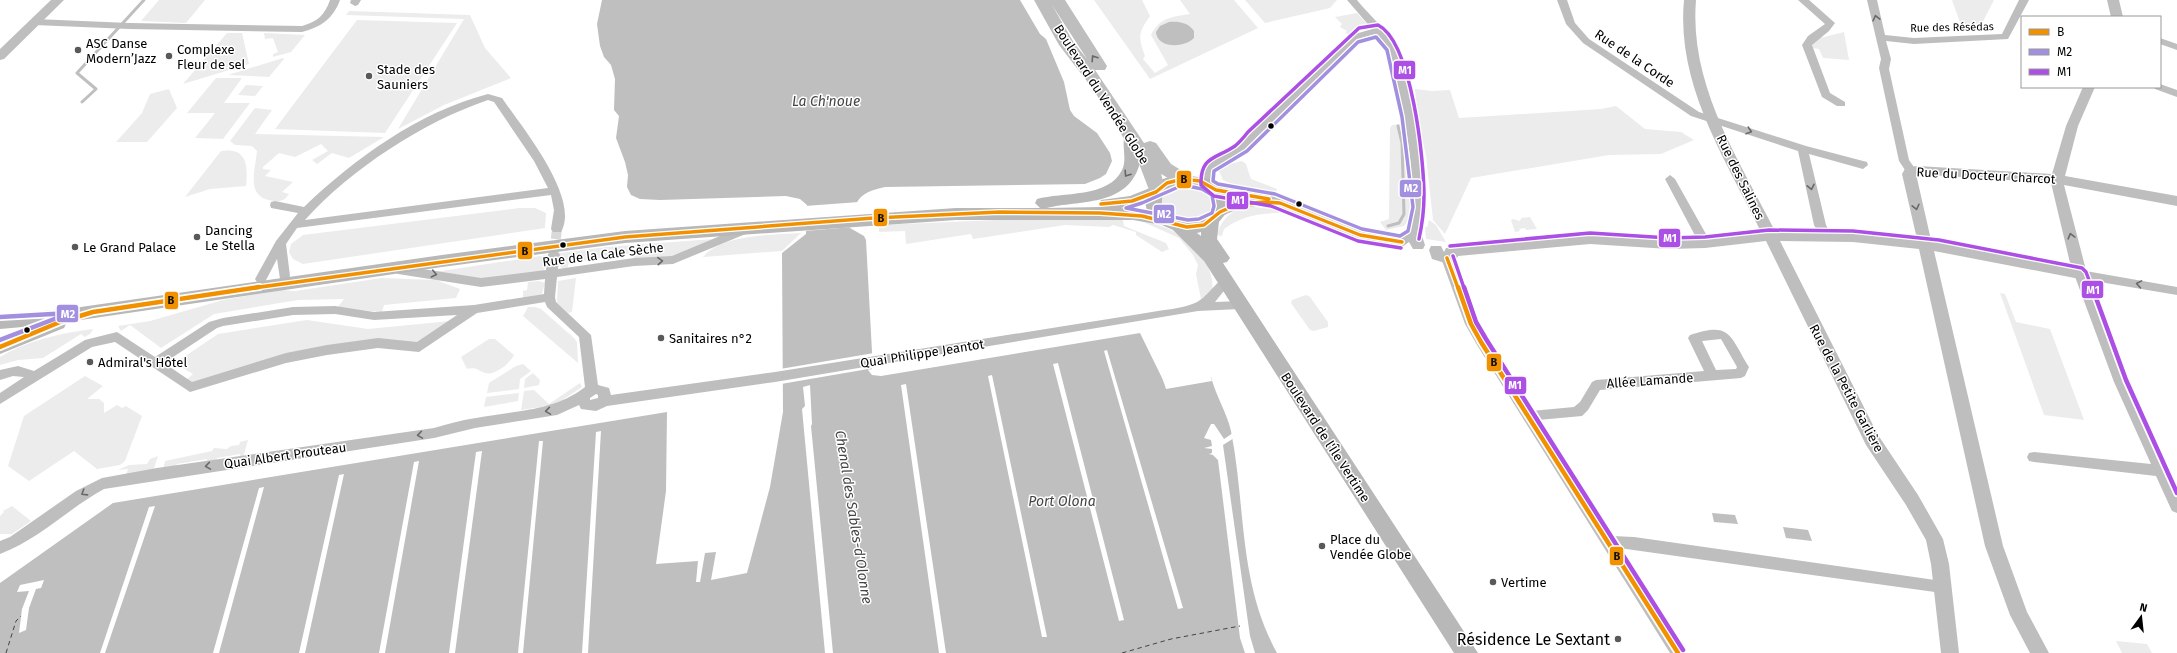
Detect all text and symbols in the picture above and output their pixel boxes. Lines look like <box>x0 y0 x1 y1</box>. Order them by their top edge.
one-way arrow <box>1873 15 1881 22</box>
legend <box>2021 16 2161 88</box>
street label: Rue des Résédas <box>1910 20 1994 35</box>
street label: Boulevard du Vendée Globe <box>1051 22 1152 167</box>
text: B <box>2057 25 2064 39</box>
street label: Rue de la Corde <box>1592 26 1677 91</box>
place label: ASC Danse Modern’Jazz <box>86 36 156 66</box>
place label: Complexe Fleur de sel <box>177 42 246 72</box>
marker: ASC Danse Modern’Jazz <box>73 45 83 55</box>
text: M2 <box>2057 45 2072 59</box>
marker: Complexe Fleur de sel <box>164 51 174 61</box>
one-way arrow <box>1091 55 1099 62</box>
line badge: M1 <box>1393 60 1416 80</box>
place label: Stade des Sauniers <box>377 62 435 92</box>
text: M1 <box>1398 64 1412 77</box>
text: M1 <box>2057 65 2071 79</box>
marker: Stade des Sauniers <box>364 71 374 81</box>
water label: La Ch'noue <box>792 93 860 110</box>
unlabelled marker <box>1266 121 1276 131</box>
one-way arrow <box>1745 126 1752 135</box>
street label: Rue des Salines <box>1714 132 1768 222</box>
street label: Rue du Docteur Charcot <box>1916 164 2056 187</box>
one-way arrow <box>1124 170 1132 177</box>
line badge: B <box>1176 170 1192 189</box>
text: B <box>1181 173 1188 186</box>
line badge: M2 <box>1399 179 1422 198</box>
text: M2 <box>1404 182 1418 195</box>
one-way arrow <box>1807 184 1815 190</box>
line badge: M1 <box>1226 191 1249 210</box>
text: M1 <box>1231 194 1245 207</box>
unlabelled marker <box>1294 199 1304 209</box>
line badge: M2 <box>1153 204 1175 224</box>
one-way arrow <box>1911 204 1919 210</box>
line badge: B <box>873 208 888 227</box>
text: M2 <box>1157 208 1171 221</box>
text: B <box>878 212 885 225</box>
place label: Dancing Le Stella <box>205 223 255 253</box>
line badge: M1 <box>1658 228 1681 248</box>
marker: Dancing Le Stella <box>192 232 202 242</box>
text: M1 <box>1663 232 1677 245</box>
one-way arrow <box>2067 233 2076 240</box>
place label: Le Grand Palace <box>83 240 176 255</box>
street label: Rue de la Cale Sèche <box>542 240 665 269</box>
unlabelled marker <box>558 240 568 250</box>
line badge: B <box>517 241 533 260</box>
marker: Le Grand Palace <box>70 242 80 252</box>
text: B <box>522 245 529 258</box>
one-way arrow <box>657 257 663 266</box>
one-way arrow <box>430 270 437 278</box>
line badge: M1 <box>2081 280 2104 299</box>
one-way arrow <box>2135 281 2142 289</box>
text: M1 <box>2086 284 2100 297</box>
line badge: B <box>164 291 179 310</box>
text: B <box>168 294 175 307</box>
line badge: M2 <box>56 304 79 323</box>
text: M2 <box>61 308 75 321</box>
street label: Rue de la Petite Garlière <box>1806 322 1887 455</box>
unlabelled marker <box>22 325 32 335</box>
place label: Sanitaires n°2 <box>669 331 752 346</box>
marker: Sanitaires n°2 <box>656 333 666 343</box>
street label: Quai Philippe Jeantot <box>859 336 985 371</box>
line badge: B <box>1486 353 1502 372</box>
place label: Admiral's Hôtel <box>98 355 187 370</box>
text: B <box>1491 356 1498 369</box>
marker: Admiral's Hôtel <box>85 357 95 367</box>
street label: Boulevard de l'Île Vertime <box>1278 370 1373 505</box>
street label: Allée Lamande <box>1606 370 1694 391</box>
line badge: M1 <box>1504 376 1527 395</box>
text: M1 <box>1508 379 1522 392</box>
one-way arrow <box>545 407 551 415</box>
water label: Chenal des Sables-d'Olonne <box>831 429 876 605</box>
one-way arrow <box>417 430 423 439</box>
street label: Quai Albert Prouteau <box>223 440 347 471</box>
one-way arrow <box>205 461 211 470</box>
one-way arrow <box>81 488 88 495</box>
water label: Port Olona <box>1028 493 1096 510</box>
place label: Place du Vendée Globe <box>1330 532 1411 562</box>
marker: Place du Vendée Globe <box>1317 541 1327 551</box>
line badge: B <box>1609 546 1624 566</box>
text: B <box>1614 550 1621 563</box>
place label: Vertime <box>1501 575 1547 590</box>
marker: Vertime <box>1488 577 1498 587</box>
north arrow <box>2121 597 2161 637</box>
text: N <box>2138 601 2149 615</box>
place label: Résidence Le Sextant <box>1457 630 1610 649</box>
marker: Résidence Le Sextant <box>1613 634 1623 644</box>

